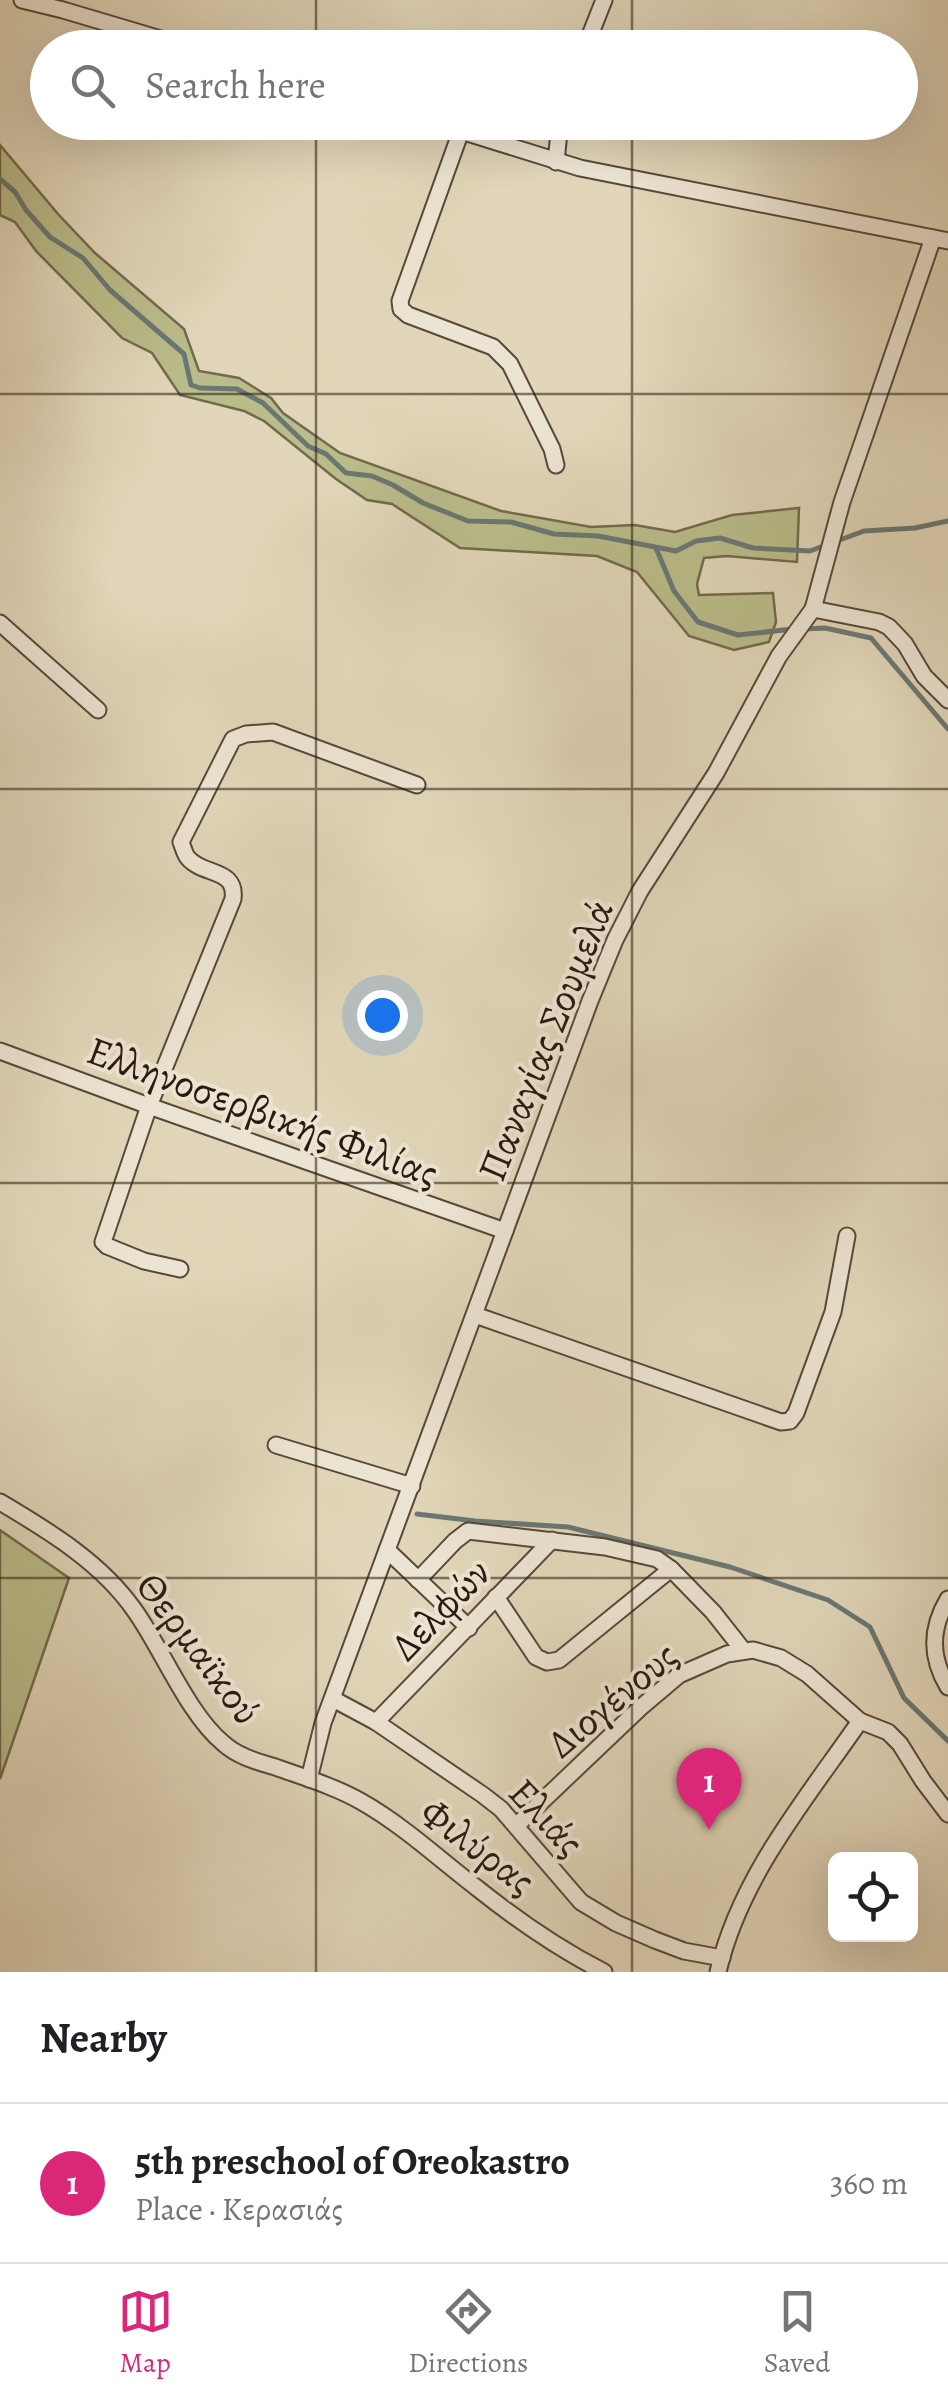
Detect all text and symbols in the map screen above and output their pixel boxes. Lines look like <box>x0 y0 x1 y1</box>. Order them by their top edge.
search box <box>30 30 918 140</box>
icon: search <box>65 58 120 113</box>
text: Search here <box>145 59 326 111</box>
street label: Παναγίας Σουμελά <box>464 891 627 1189</box>
your location <box>357 990 408 1041</box>
street label: Ελληνοσερβικής Φιλίας <box>80 1022 446 1201</box>
street label: Δελφών <box>378 1546 503 1672</box>
street label: Θερμαϊκού <box>123 1561 274 1736</box>
street label: Διογένους <box>535 1628 689 1770</box>
pin: 1 <box>676 1748 742 1830</box>
street label: Ελιάς <box>496 1766 597 1869</box>
street label: Φιλύρας <box>409 1785 547 1908</box>
map controls <box>828 1852 918 1942</box>
button: locate <box>828 1852 918 1942</box>
text: Nearby <box>40 2009 167 2066</box>
text: 5th preschool of Oreokastro <box>135 2135 570 2187</box>
text: 1 <box>67 2161 78 2205</box>
text: 360 m <box>830 2161 908 2205</box>
text: Place · Κερασιάς <box>135 2187 343 2231</box>
tab: Map <box>118 2284 173 2382</box>
tab: Directions <box>408 2284 528 2382</box>
tab: Saved <box>764 2284 830 2382</box>

